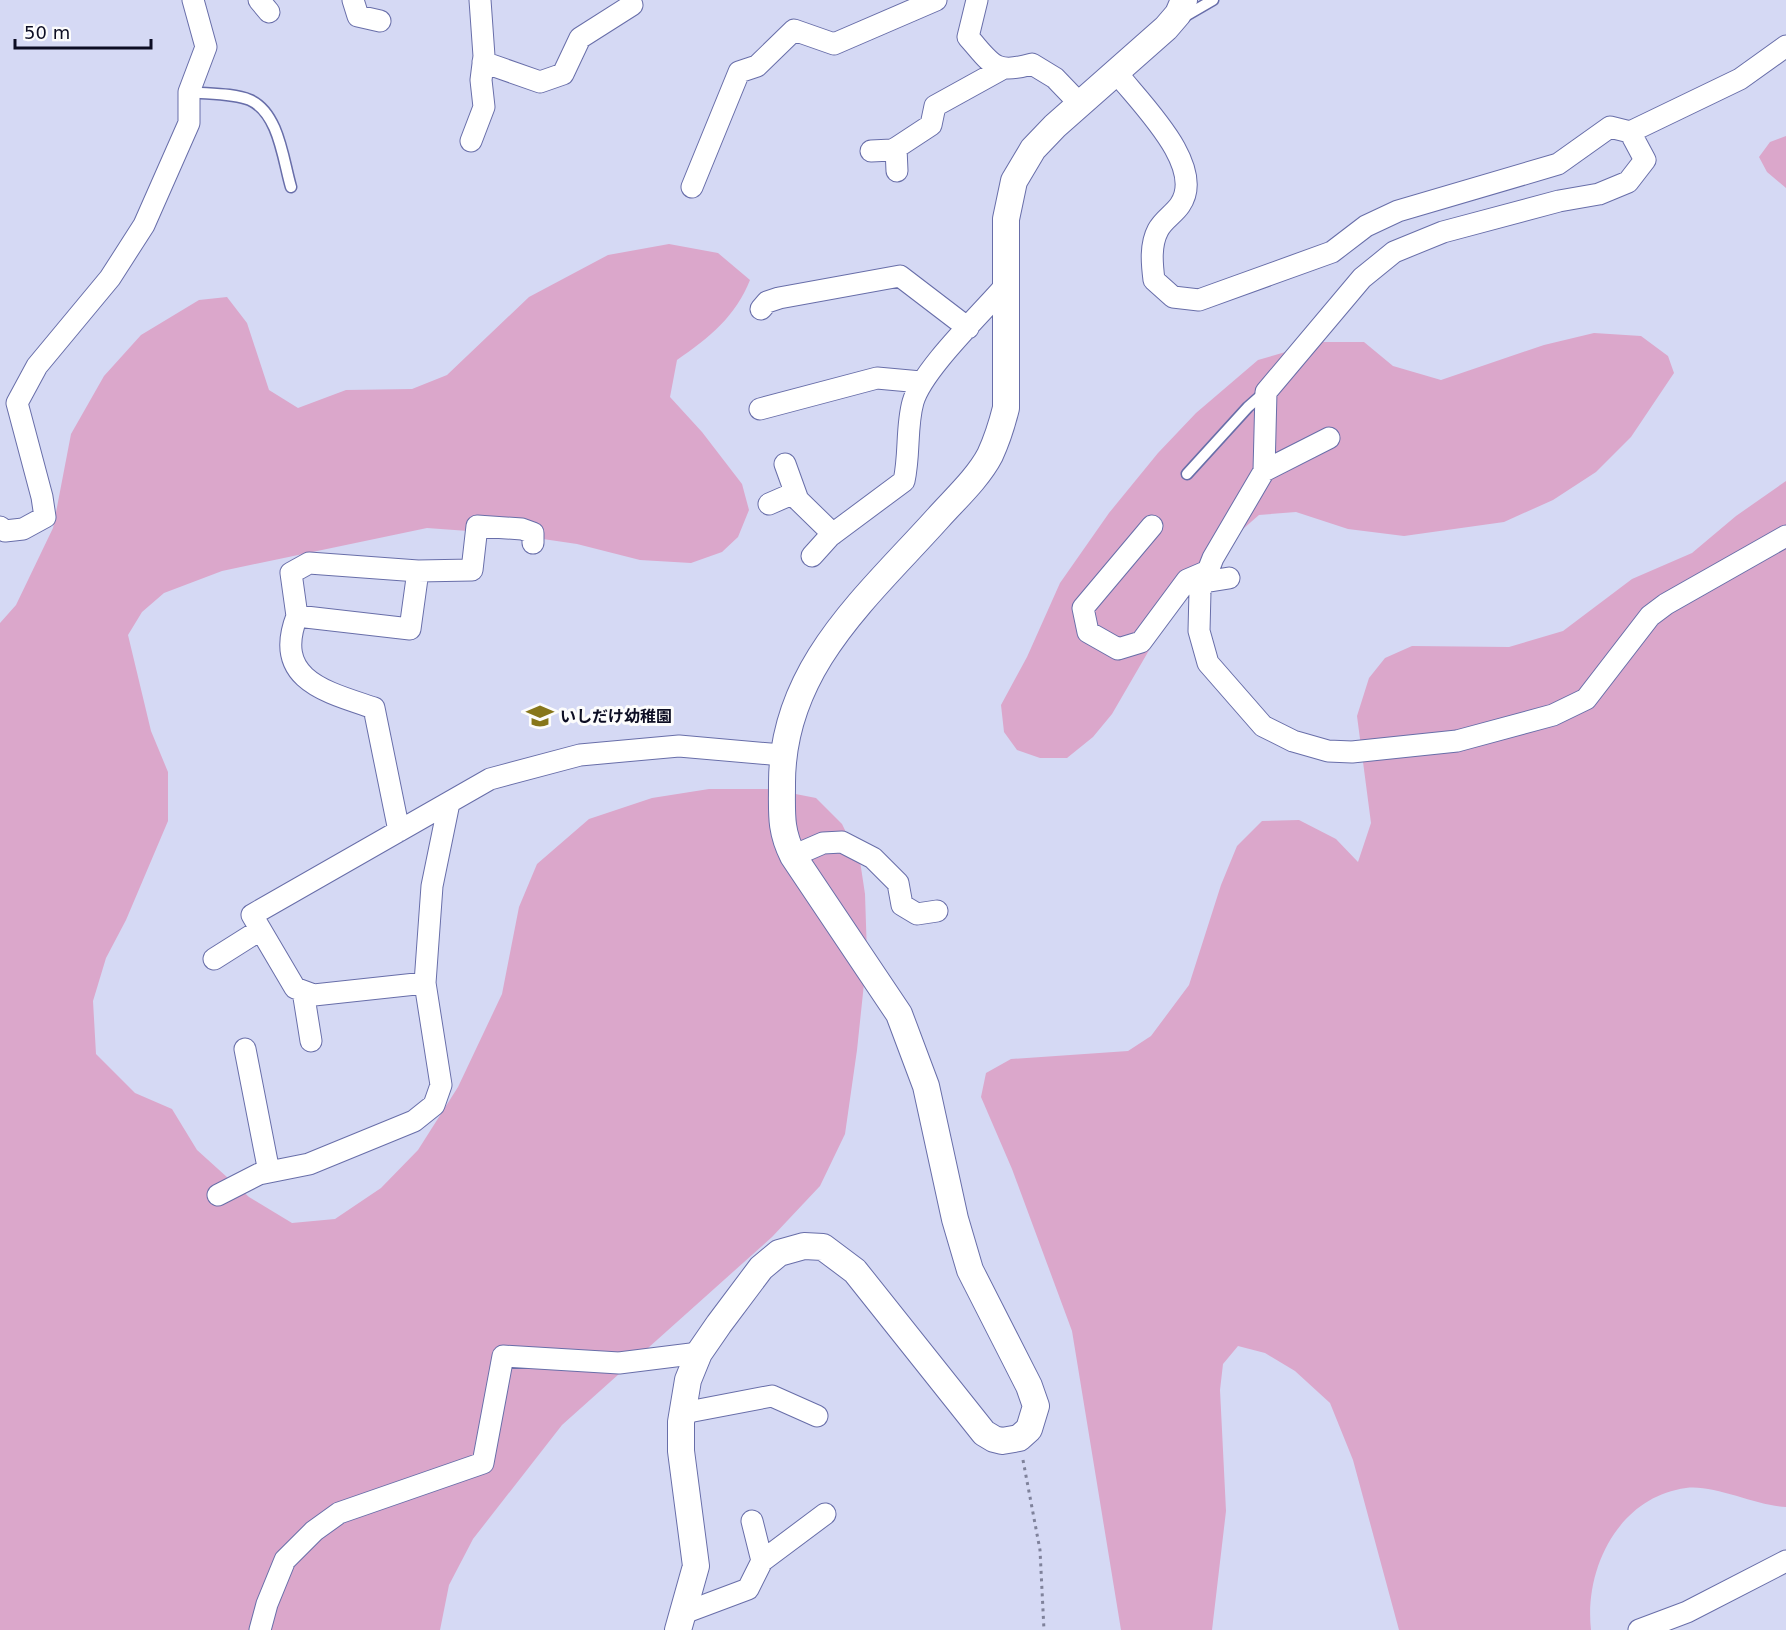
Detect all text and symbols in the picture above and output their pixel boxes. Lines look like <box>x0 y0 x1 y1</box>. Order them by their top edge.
scale bar <box>15 12 152 50</box>
text: 50 m <box>24 22 70 43</box>
school or university icon: いしだけ幼稚園 <box>525 701 555 731</box>
place label: いしだけ幼稚園 <box>560 707 672 726</box>

